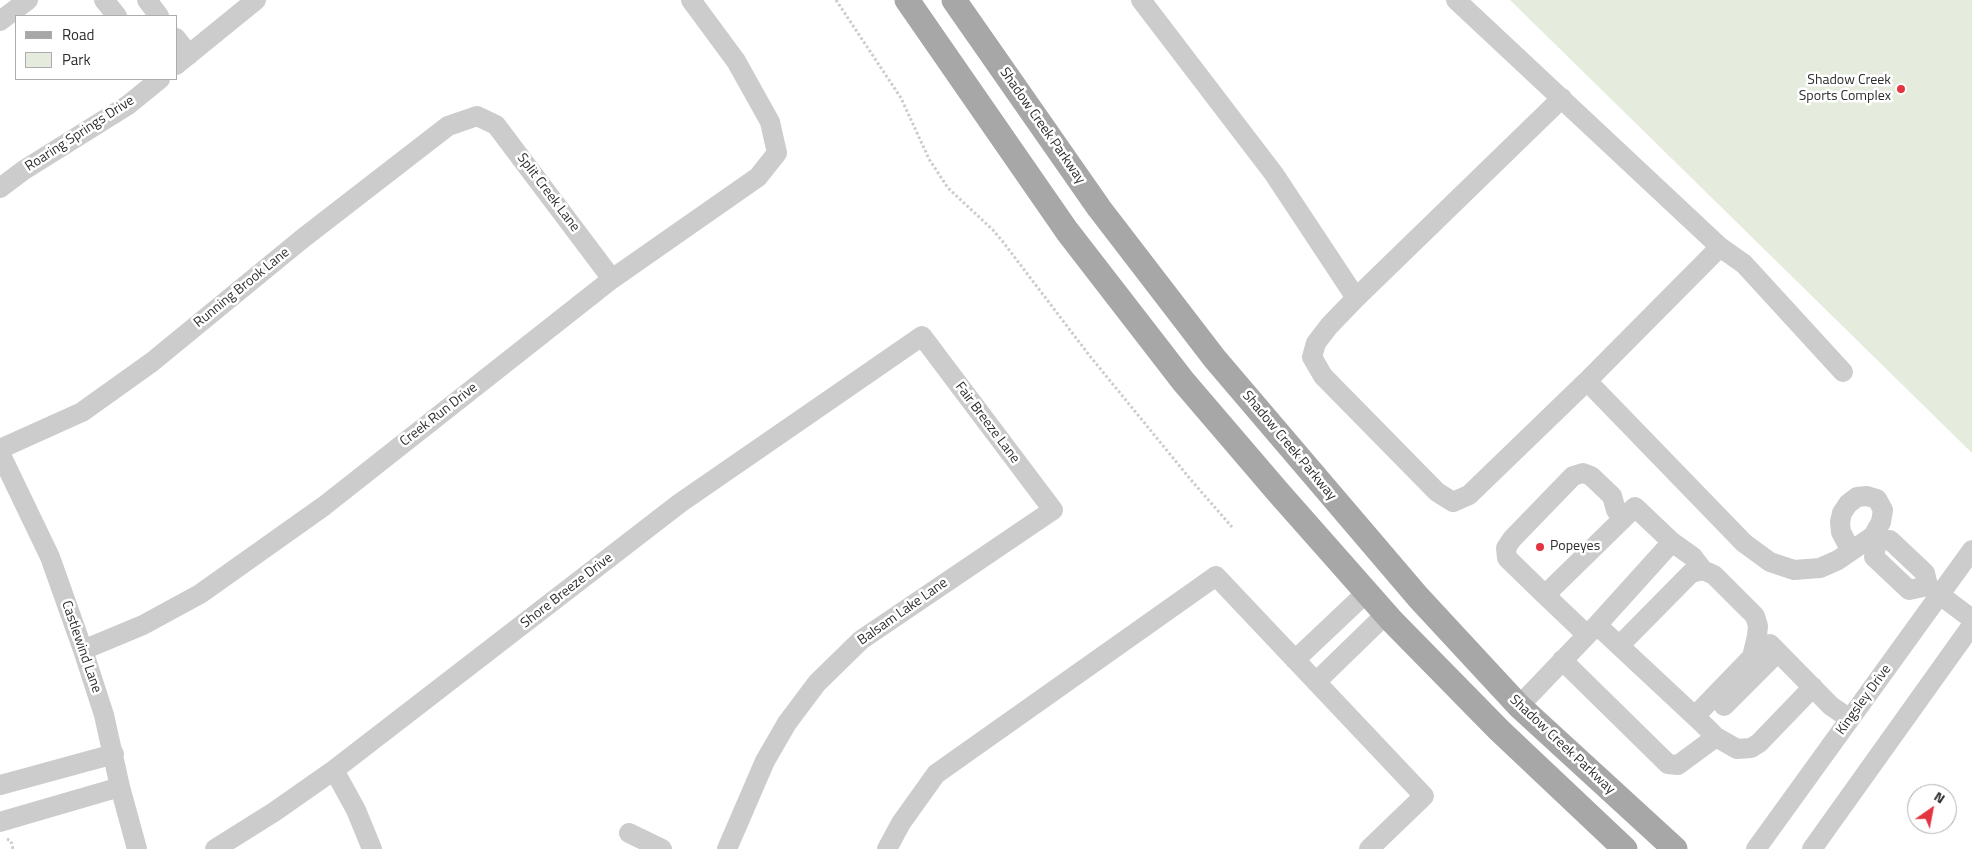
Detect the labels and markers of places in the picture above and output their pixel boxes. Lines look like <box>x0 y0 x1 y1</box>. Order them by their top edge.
place label: Shadow Creek Sports Complex <box>1799 73 1891 105</box>
marker: Shadow Creek Sports Complex <box>1895 83 1907 95</box>
place label: Popeyes <box>1550 539 1600 555</box>
marker: Popeyes <box>1534 541 1546 553</box>

